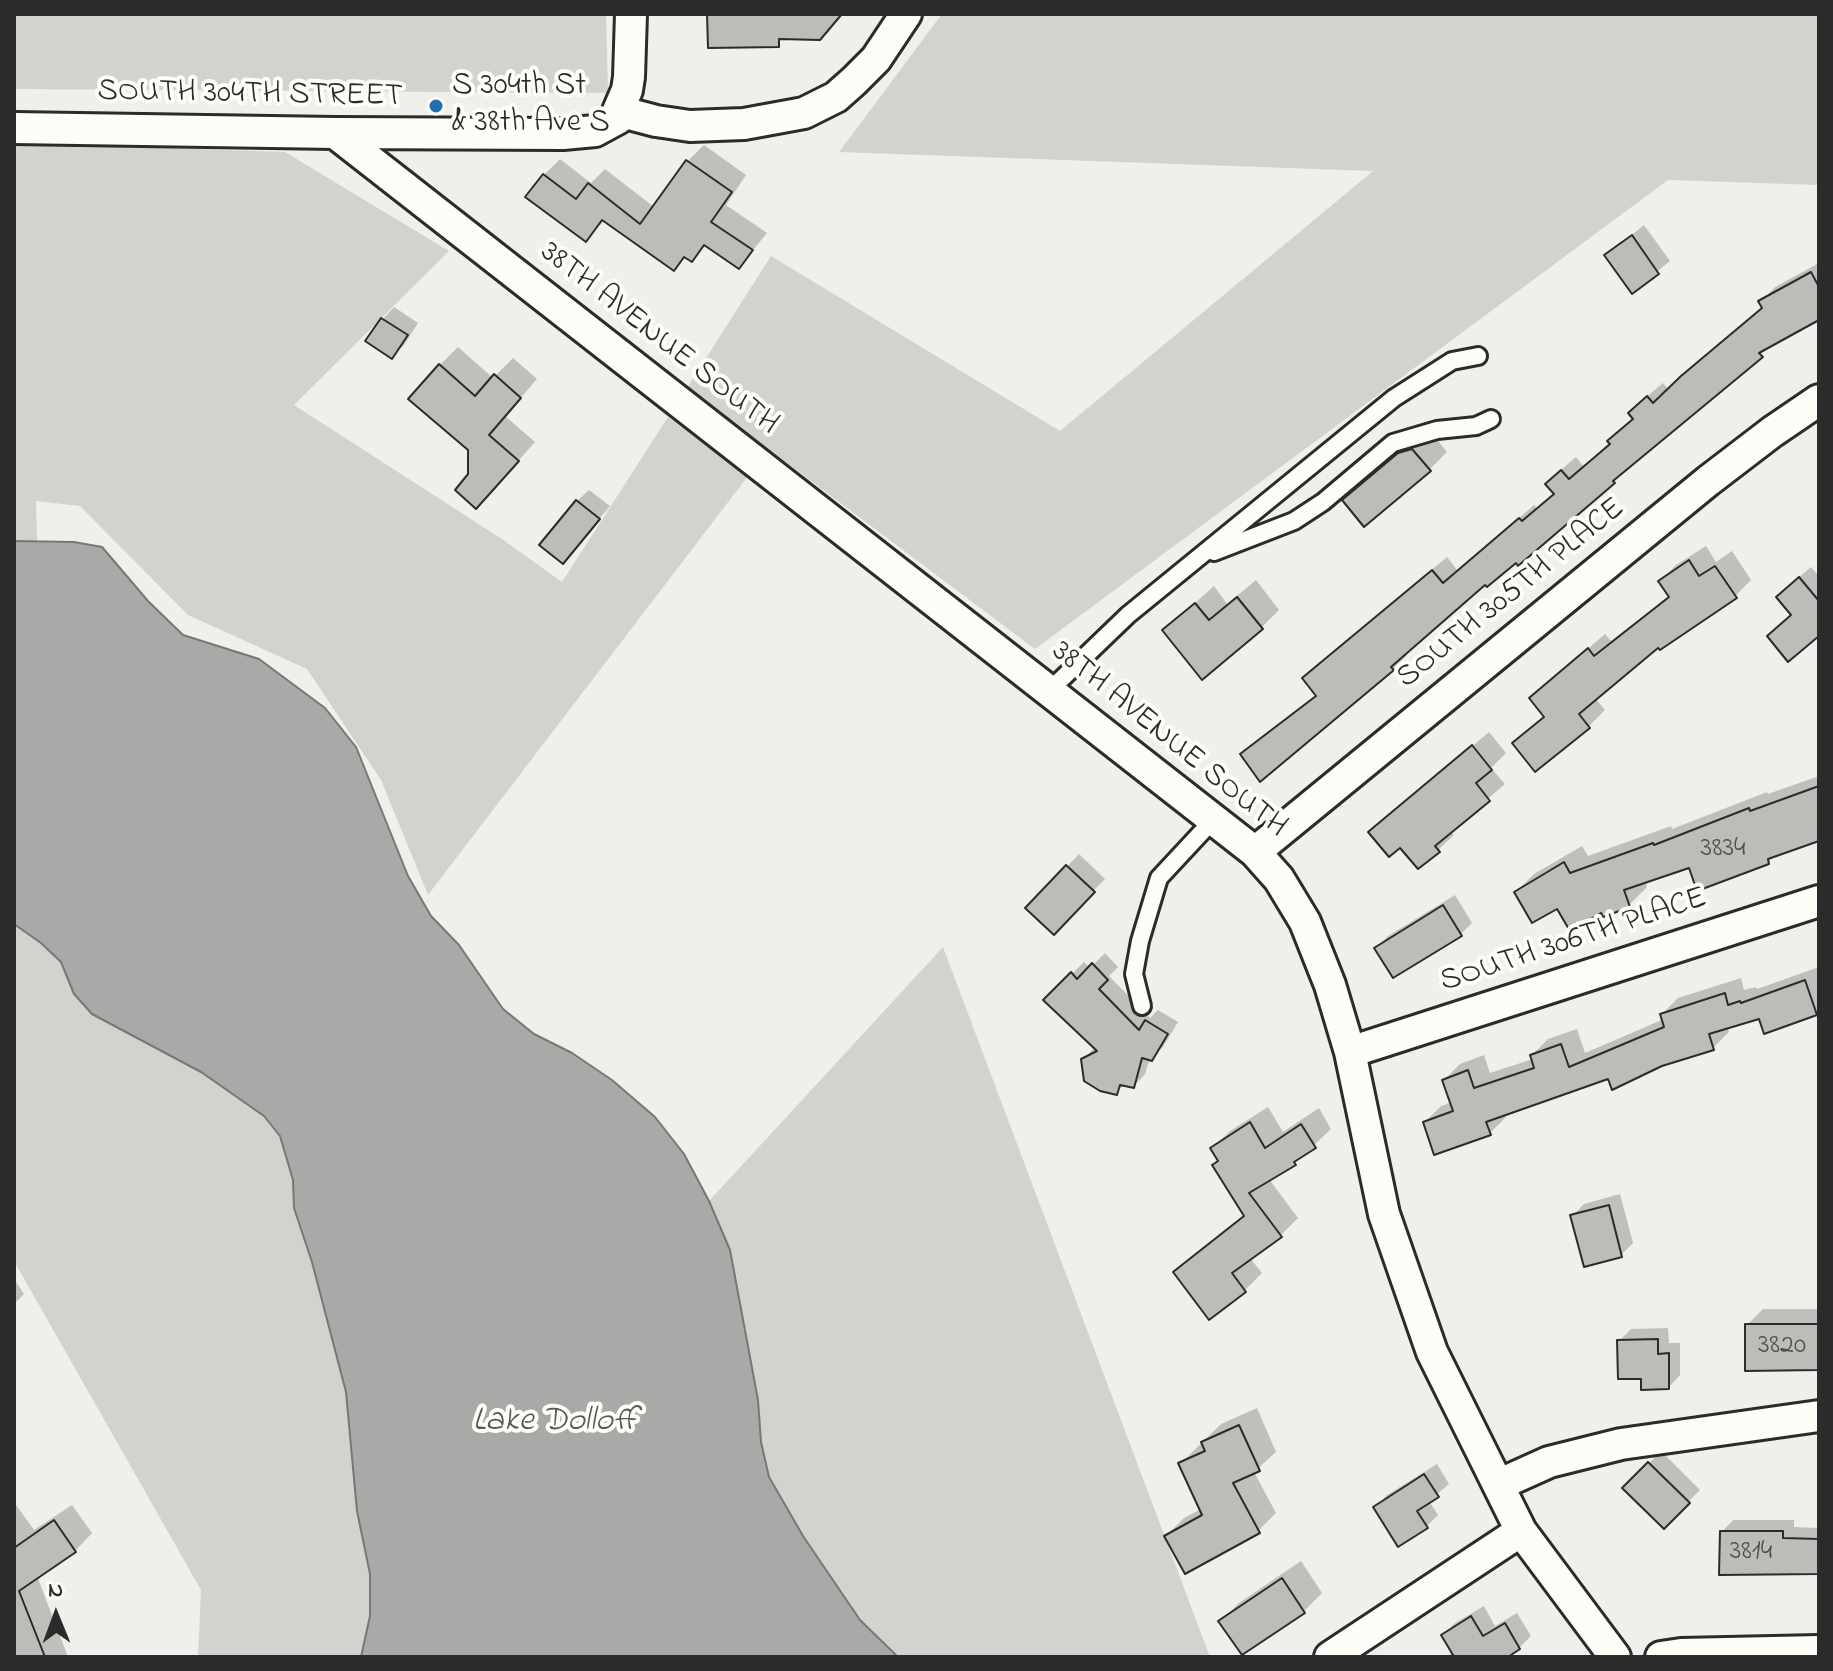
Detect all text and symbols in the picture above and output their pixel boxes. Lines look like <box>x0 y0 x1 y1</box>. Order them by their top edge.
place label: S 304th St & 38th Ave S <box>452 69 610 144</box>
street label: SOUTH 304TH STREET <box>97 74 403 118</box>
marker: S 304th St & 38th Ave S <box>427 97 445 115</box>
street label: 38TH AVENUE SOUTH <box>531 235 785 445</box>
street label: SOUTH 305TH PLACE <box>1390 491 1634 699</box>
street label: 38TH AVENUE SOUTH <box>1042 634 1294 848</box>
house number: 3834 <box>1700 833 1746 867</box>
street label: SOUTH 306TH PLACE <box>1436 881 1712 1003</box>
house number: 3820 <box>1758 1330 1806 1364</box>
water label: Lake Dolloff <box>473 1403 637 1443</box>
house number: 3814 <box>1730 1536 1772 1570</box>
north arrow <box>16 1575 96 1655</box>
text: N <box>48 1575 63 1607</box>

